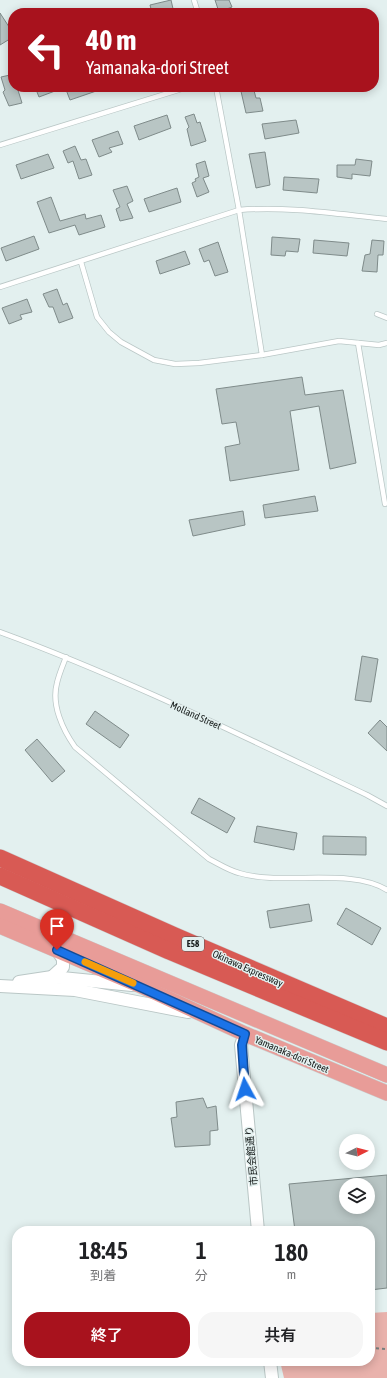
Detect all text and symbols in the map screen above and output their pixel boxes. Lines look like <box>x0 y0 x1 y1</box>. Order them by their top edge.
icon: left <box>20 24 72 76</box>
text: 40 m <box>86 24 136 56</box>
text: Yamanaka-dori Street <box>86 57 229 78</box>
street label: Molland Street <box>169 699 223 732</box>
pin <box>40 909 74 950</box>
icon: arrive <box>46 915 68 937</box>
road number: E58 <box>182 937 204 951</box>
street label: Okinawa Expressway <box>211 948 285 989</box>
street label: Yamanaka-dori Street <box>253 1034 331 1075</box>
position arrow <box>224 1068 266 1110</box>
street label: 市民会館通り <box>243 1126 260 1186</box>
north arrow <box>339 1134 375 1170</box>
map controls <box>339 1134 375 1214</box>
button: layers <box>339 1178 375 1214</box>
text: 18:45 <box>79 1237 128 1264</box>
text: 1 <box>196 1237 207 1264</box>
text: 180 <box>274 1239 308 1266</box>
text: m <box>287 1267 296 1282</box>
text: 到着 <box>90 1268 116 1283</box>
text: 分 <box>195 1268 208 1283</box>
button: 終了 <box>24 1312 190 1358</box>
button: 共有 <box>198 1312 363 1358</box>

